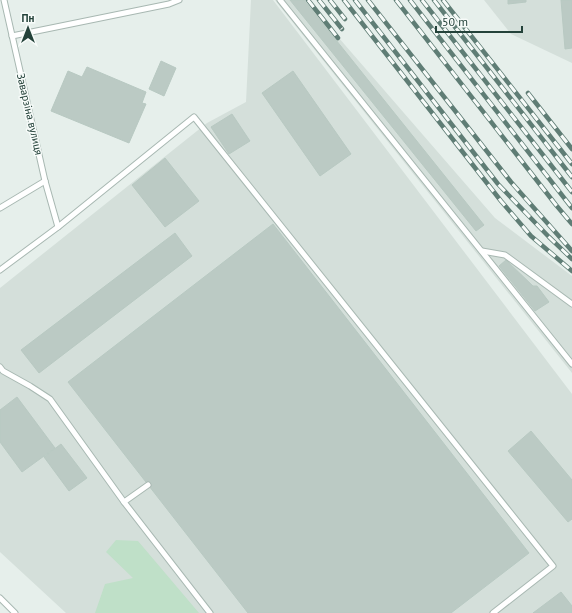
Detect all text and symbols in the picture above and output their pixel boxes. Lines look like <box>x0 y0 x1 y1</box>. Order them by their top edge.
north arrow <box>8 8 48 48</box>
scale bar <box>436 8 522 34</box>
text: Пн <box>22 11 35 25</box>
text: 50 m <box>442 14 468 29</box>
street label: Заварзіна вулиця <box>14 72 46 156</box>

